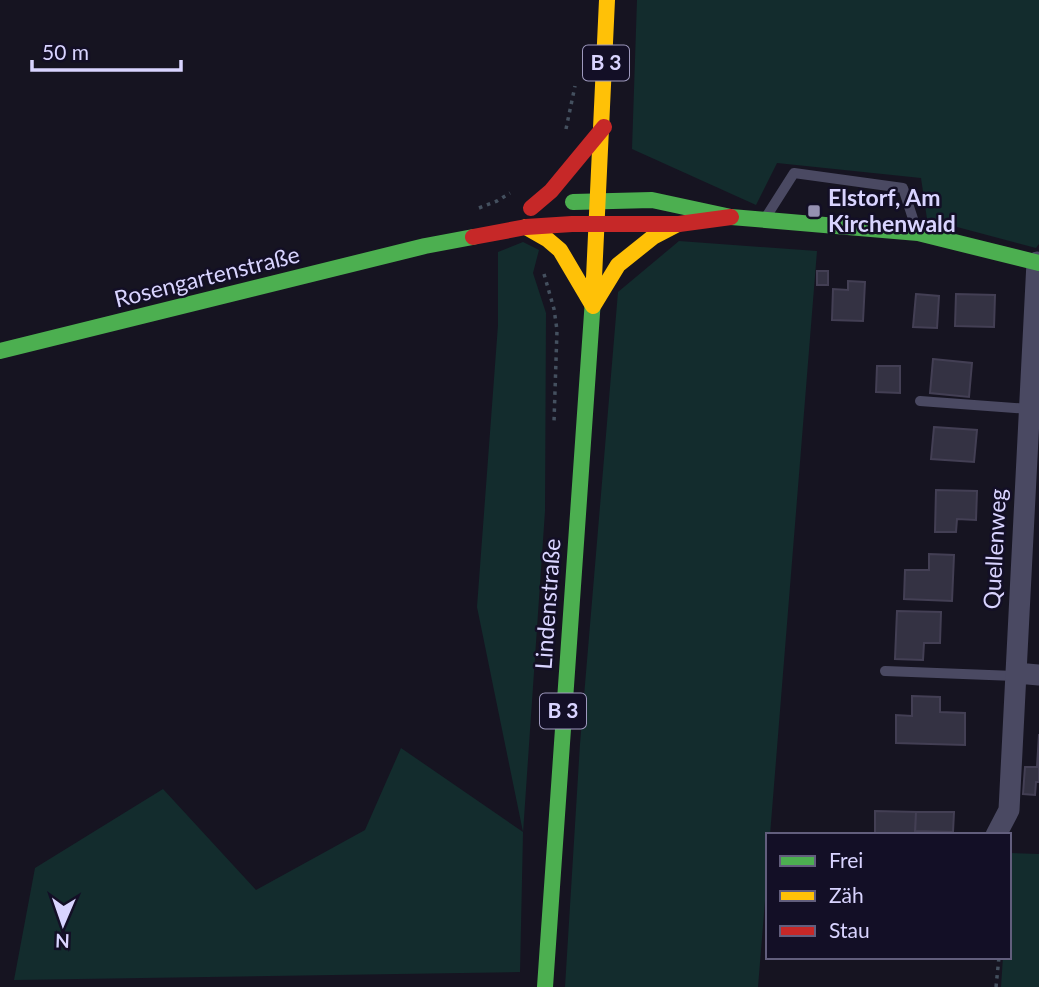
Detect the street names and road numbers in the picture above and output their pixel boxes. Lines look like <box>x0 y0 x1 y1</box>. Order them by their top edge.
road number: B 3 <box>583 46 629 80</box>
street label: Rosengartenstraße <box>111 239 302 313</box>
street label: Quellenweg <box>977 488 1011 610</box>
street label: Lindenstraße <box>528 537 566 670</box>
road number: B 3 <box>540 694 586 728</box>

